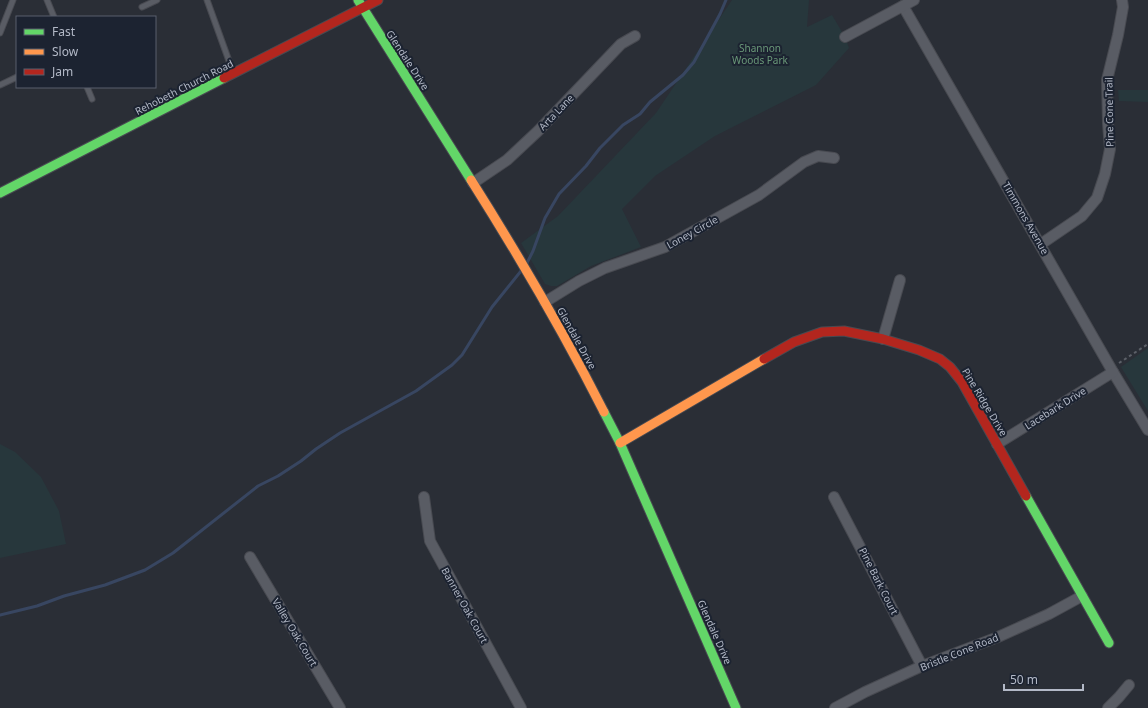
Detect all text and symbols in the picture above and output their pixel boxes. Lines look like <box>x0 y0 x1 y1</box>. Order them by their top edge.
legend <box>16 16 156 88</box>
text: Fast <box>52 23 76 40</box>
street label: Glendale Drive <box>383 27 433 93</box>
park label: Shannon Woods Park <box>732 41 789 67</box>
text: Slow <box>52 43 79 60</box>
street label: Rehobeth Church Road <box>132 56 236 118</box>
text: Jam <box>51 63 73 80</box>
street label: Pine Cone Trail <box>1101 77 1117 147</box>
street label: Arta Lane <box>535 91 577 133</box>
street label: Timmons Avenue <box>1000 179 1053 257</box>
street label: Loney Circle <box>664 212 720 252</box>
street label: Glendale Drive <box>554 304 600 372</box>
street label: Pine Ridge Drive <box>959 365 1011 439</box>
street label: Lacebark Drive <box>1022 383 1089 432</box>
street label: Pine Bark Court <box>856 545 902 617</box>
street label: Banner Oak Court <box>438 565 492 646</box>
street label: Valley Oak Court <box>269 595 321 669</box>
street label: Glendale Drive <box>695 598 736 667</box>
street label: Bristle Cone Road <box>918 630 1000 674</box>
scale bar <box>1004 666 1083 692</box>
text: 50 m <box>1010 671 1038 688</box>

